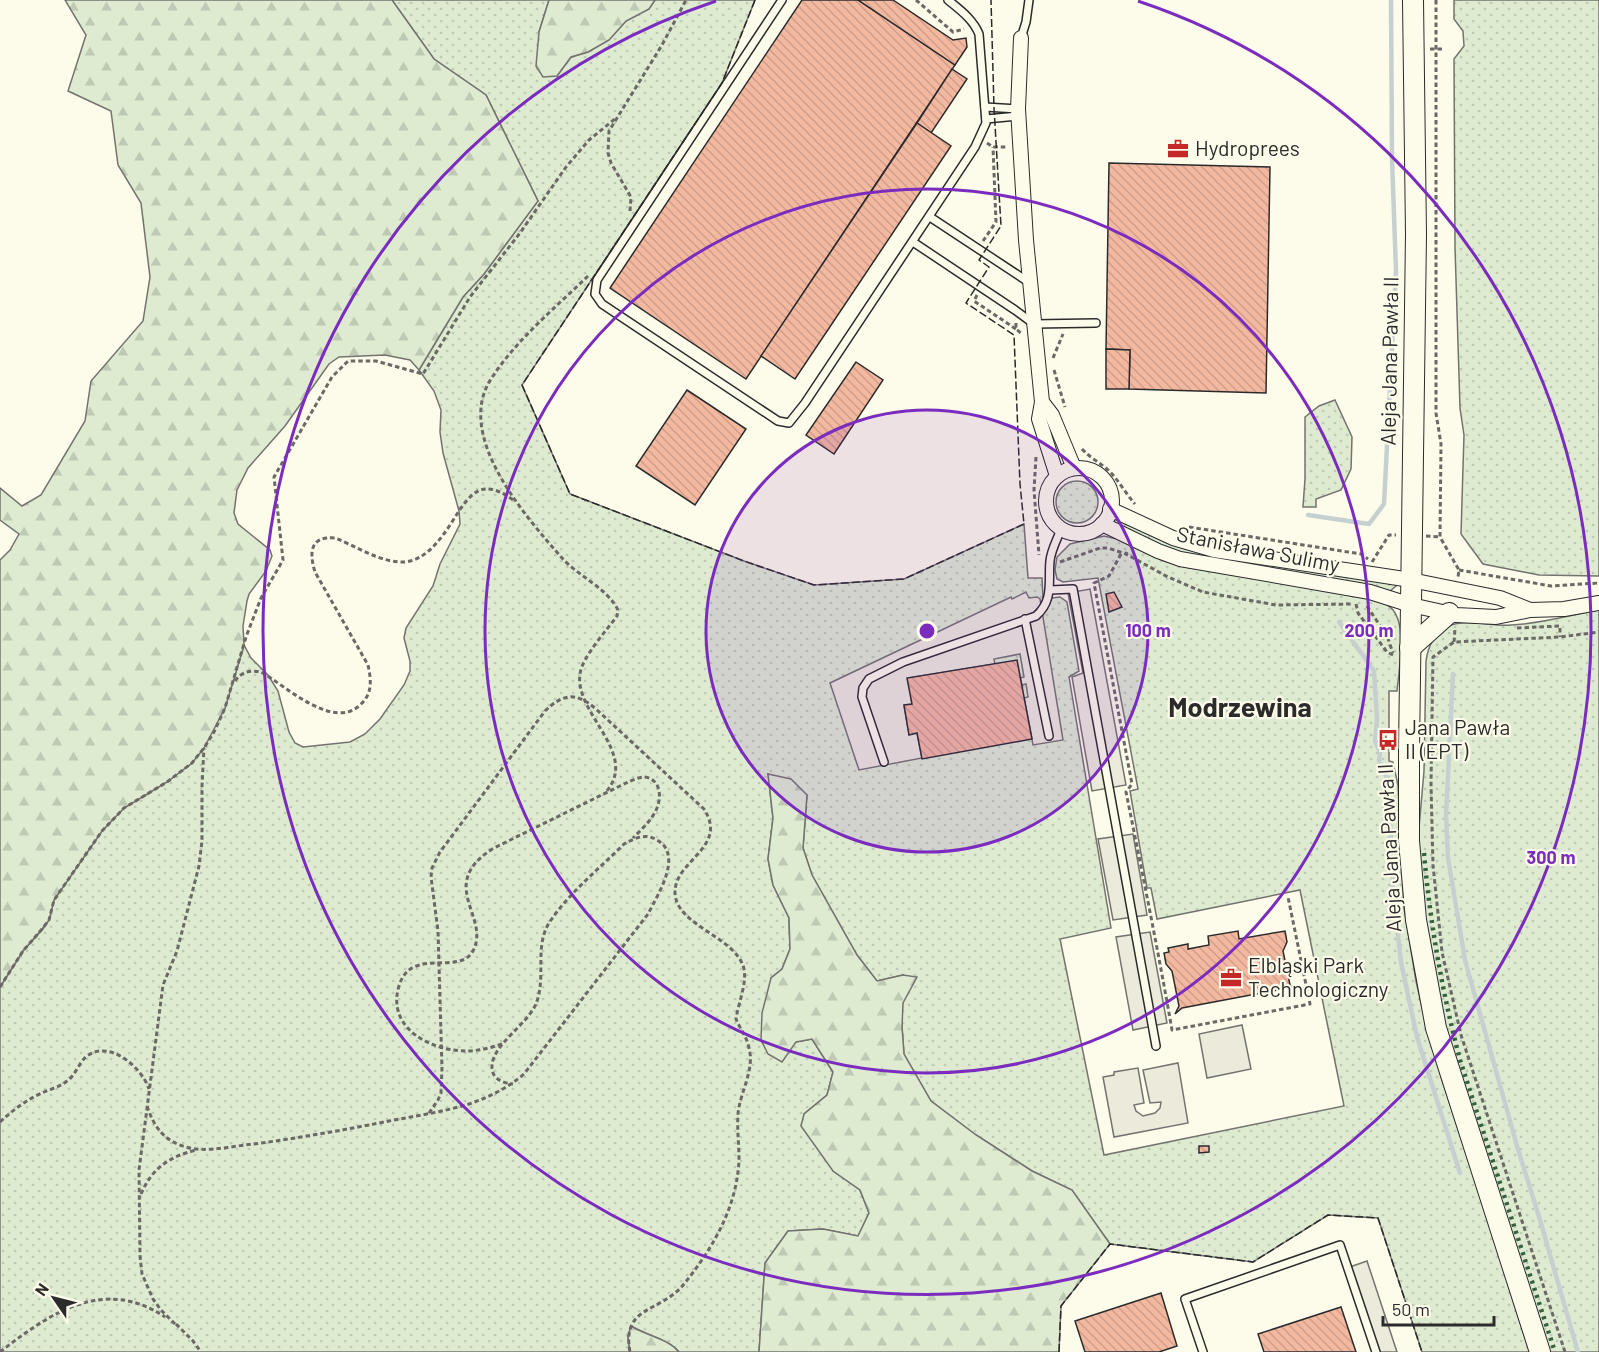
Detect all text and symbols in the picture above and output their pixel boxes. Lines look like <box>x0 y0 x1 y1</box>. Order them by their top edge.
place label: Hydroprees <box>1195 135 1300 160</box>
office icon: Hydroprees <box>1166 137 1190 161</box>
street label: Aleja Jana Pawła II <box>1375 276 1402 446</box>
street label: Stanisława Sulimy <box>1175 520 1342 577</box>
text: 100 m <box>1125 619 1171 641</box>
text: 200 m <box>1344 619 1394 641</box>
centre of rings <box>917 621 937 641</box>
district label: Modrzewina <box>1168 690 1312 722</box>
place label: Jana Pawła II (EPT) <box>1405 714 1510 763</box>
bus stop icon: Jana Pawła II (EPT) <box>1376 728 1400 752</box>
street label: Aleja Jana Pawła II <box>1372 763 1405 933</box>
text: 300 m <box>1527 846 1575 868</box>
place label: Elbląski Park Technologiczny <box>1248 952 1389 1001</box>
office icon: Elbląski Park Technologiczny <box>1219 966 1243 990</box>
north arrow <box>24 1268 84 1328</box>
text: N <box>30 1279 52 1299</box>
scale bar <box>1383 1289 1494 1327</box>
text: 50 m <box>1392 1298 1430 1320</box>

